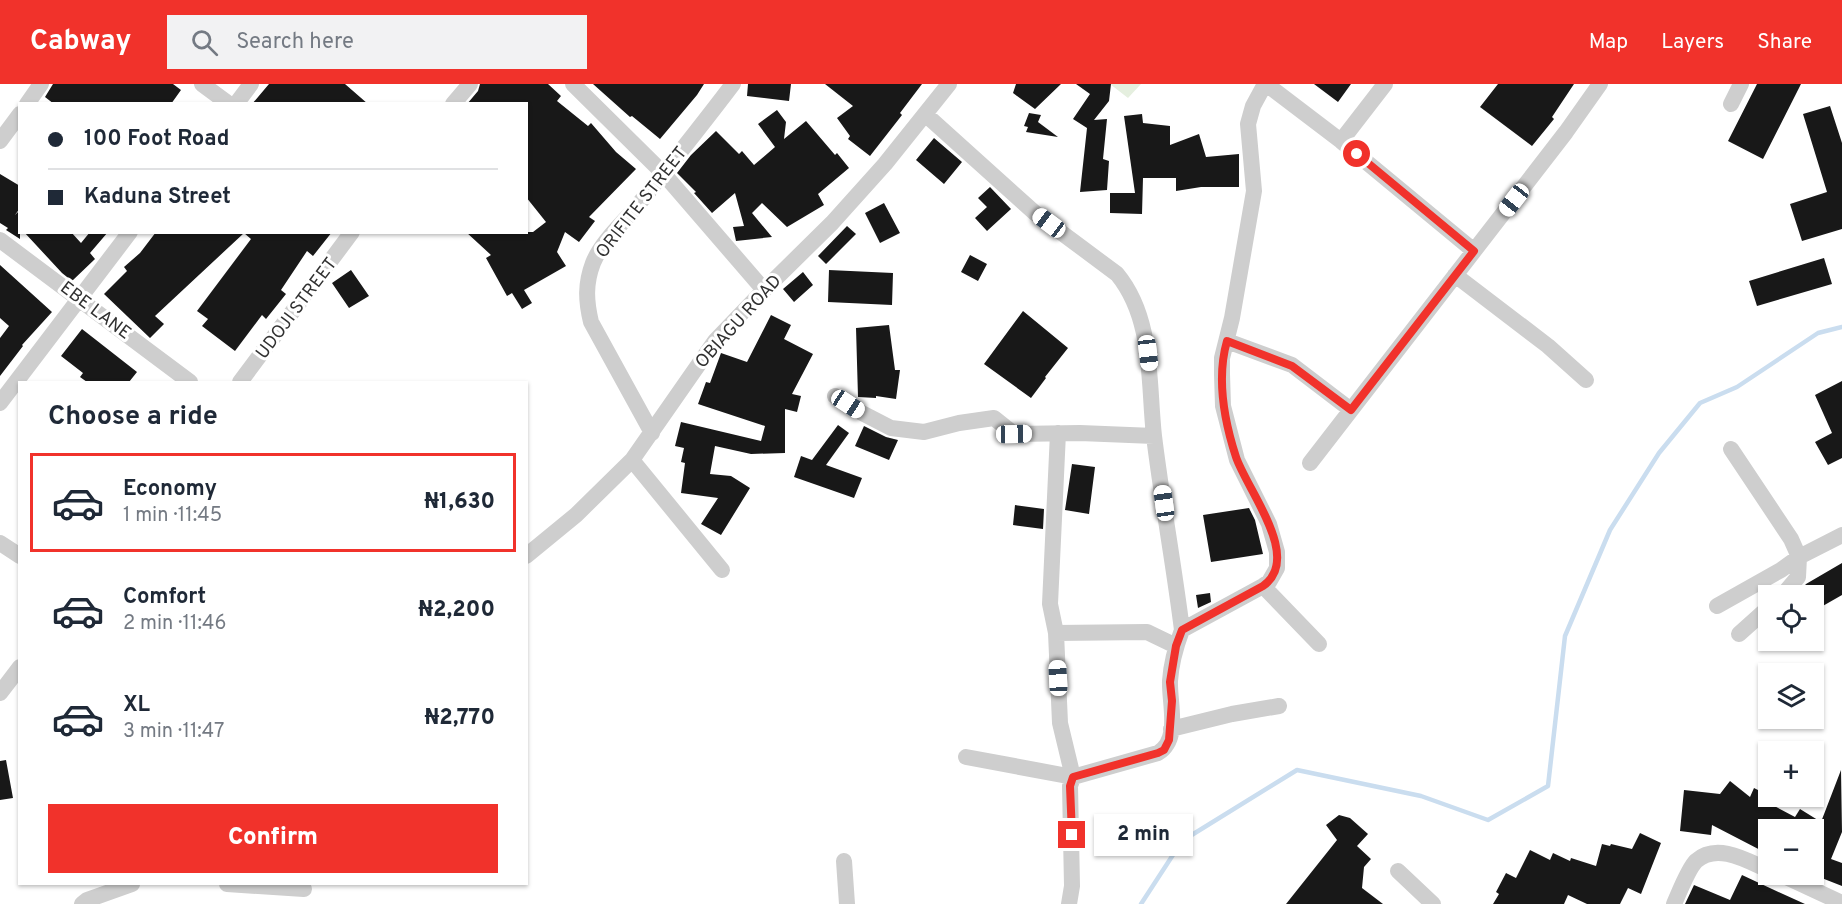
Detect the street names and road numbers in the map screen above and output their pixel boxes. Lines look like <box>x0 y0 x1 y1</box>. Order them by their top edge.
street label: ORIFITE STREET <box>591 142 693 263</box>
street label: UDOJI STREET <box>252 254 343 364</box>
street label: OBIAGU ROAD <box>691 270 787 374</box>
street label: EBE LANE <box>55 277 135 345</box>

